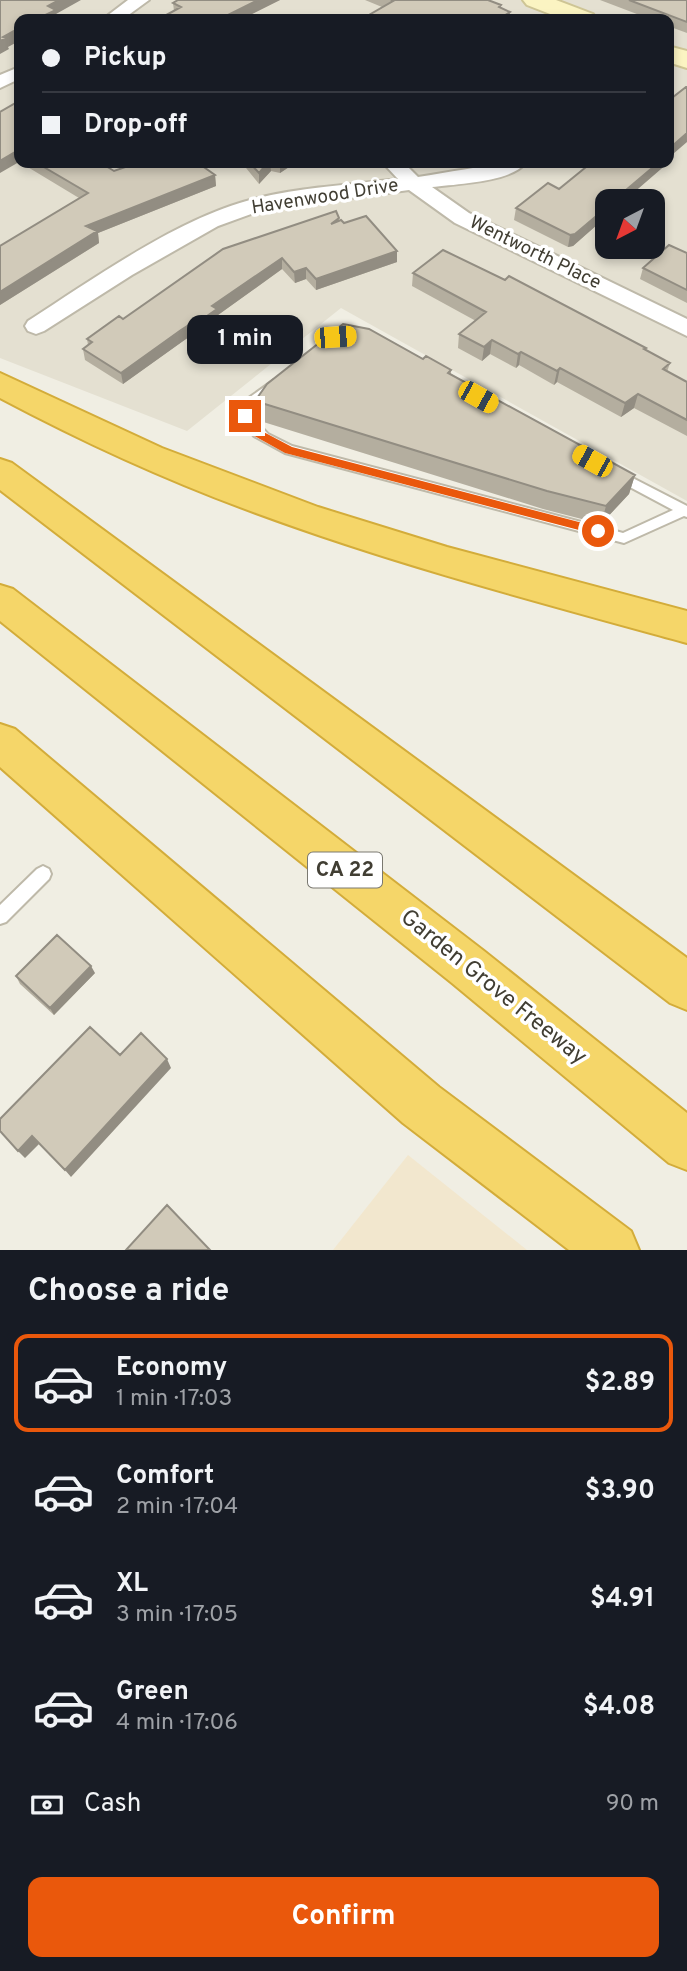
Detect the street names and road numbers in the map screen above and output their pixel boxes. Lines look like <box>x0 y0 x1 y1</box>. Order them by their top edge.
street label: Havenwood Drive <box>250 174 400 220</box>
street label: Wentworth Place <box>465 211 605 295</box>
road number: CA 22 <box>308 852 382 888</box>
street label: Garden Grove Freeway <box>394 904 592 1072</box>

